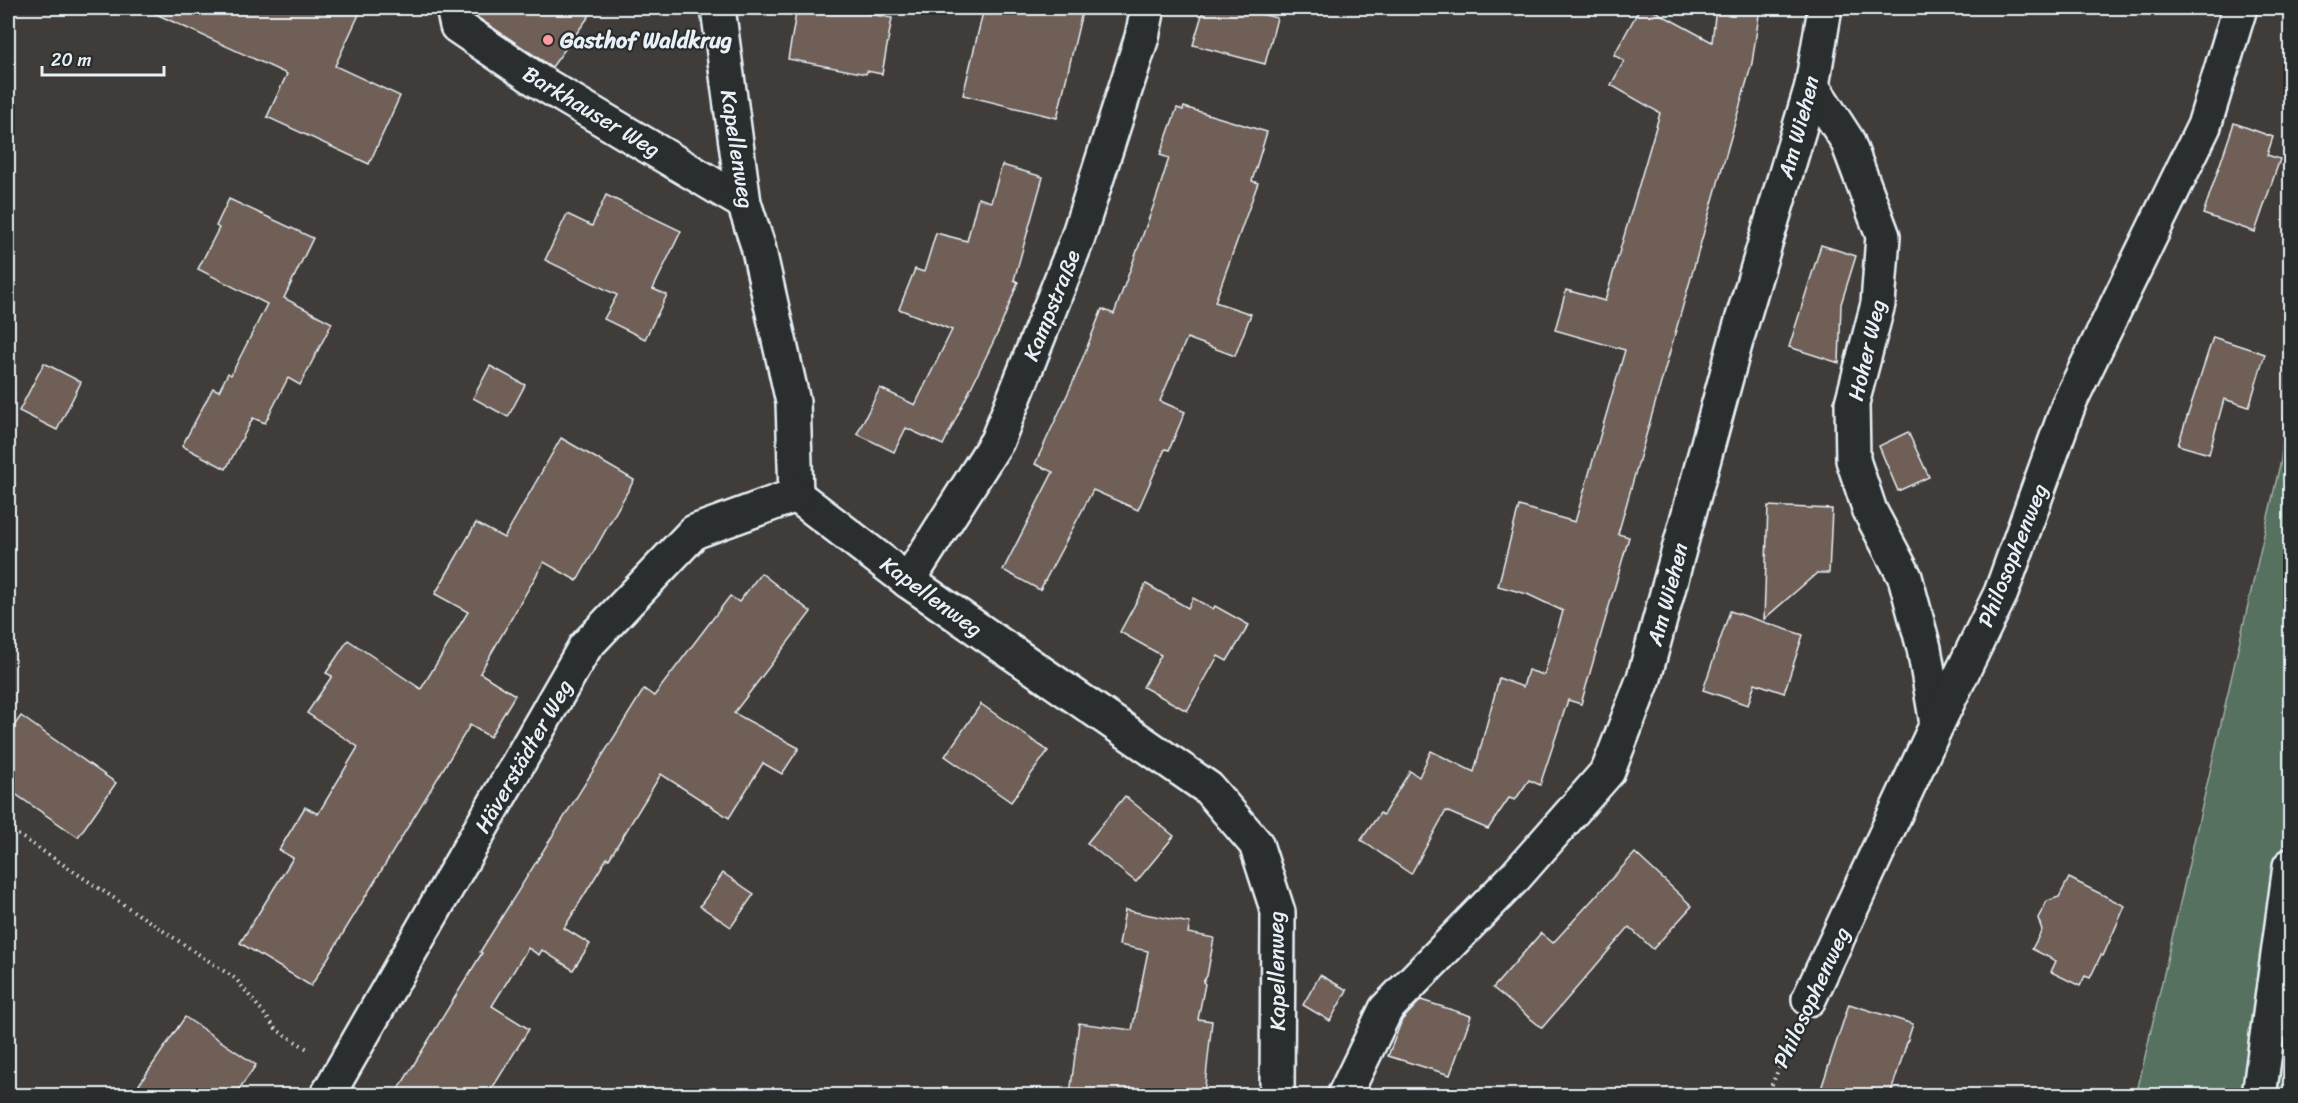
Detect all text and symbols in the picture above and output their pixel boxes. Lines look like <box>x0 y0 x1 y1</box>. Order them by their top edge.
place label: Gasthof Waldkrug <box>559 21 732 60</box>
marker: Gasthof Waldkrug <box>541 33 555 47</box>
scale bar <box>42 39 164 77</box>
text: 20 m <box>51 44 91 76</box>
street label: Barkhauser Weg <box>515 55 668 168</box>
street label: Am Wiehen <box>1766 71 1831 184</box>
street label: Kapellenweg <box>709 87 766 211</box>
street label: Kampstraße <box>1011 243 1092 367</box>
street label: Hoher Weg <box>1836 295 1897 405</box>
street label: Philosophenweg <box>1966 477 2059 633</box>
street label: Am Wiehen <box>1635 538 1700 651</box>
street label: Kapellenweg <box>872 545 992 647</box>
street label: Häverstädter Weg <box>463 672 584 841</box>
street label: Kapellenweg <box>1256 911 1297 1031</box>
street label: Philosophenweg <box>1762 920 1861 1074</box>

